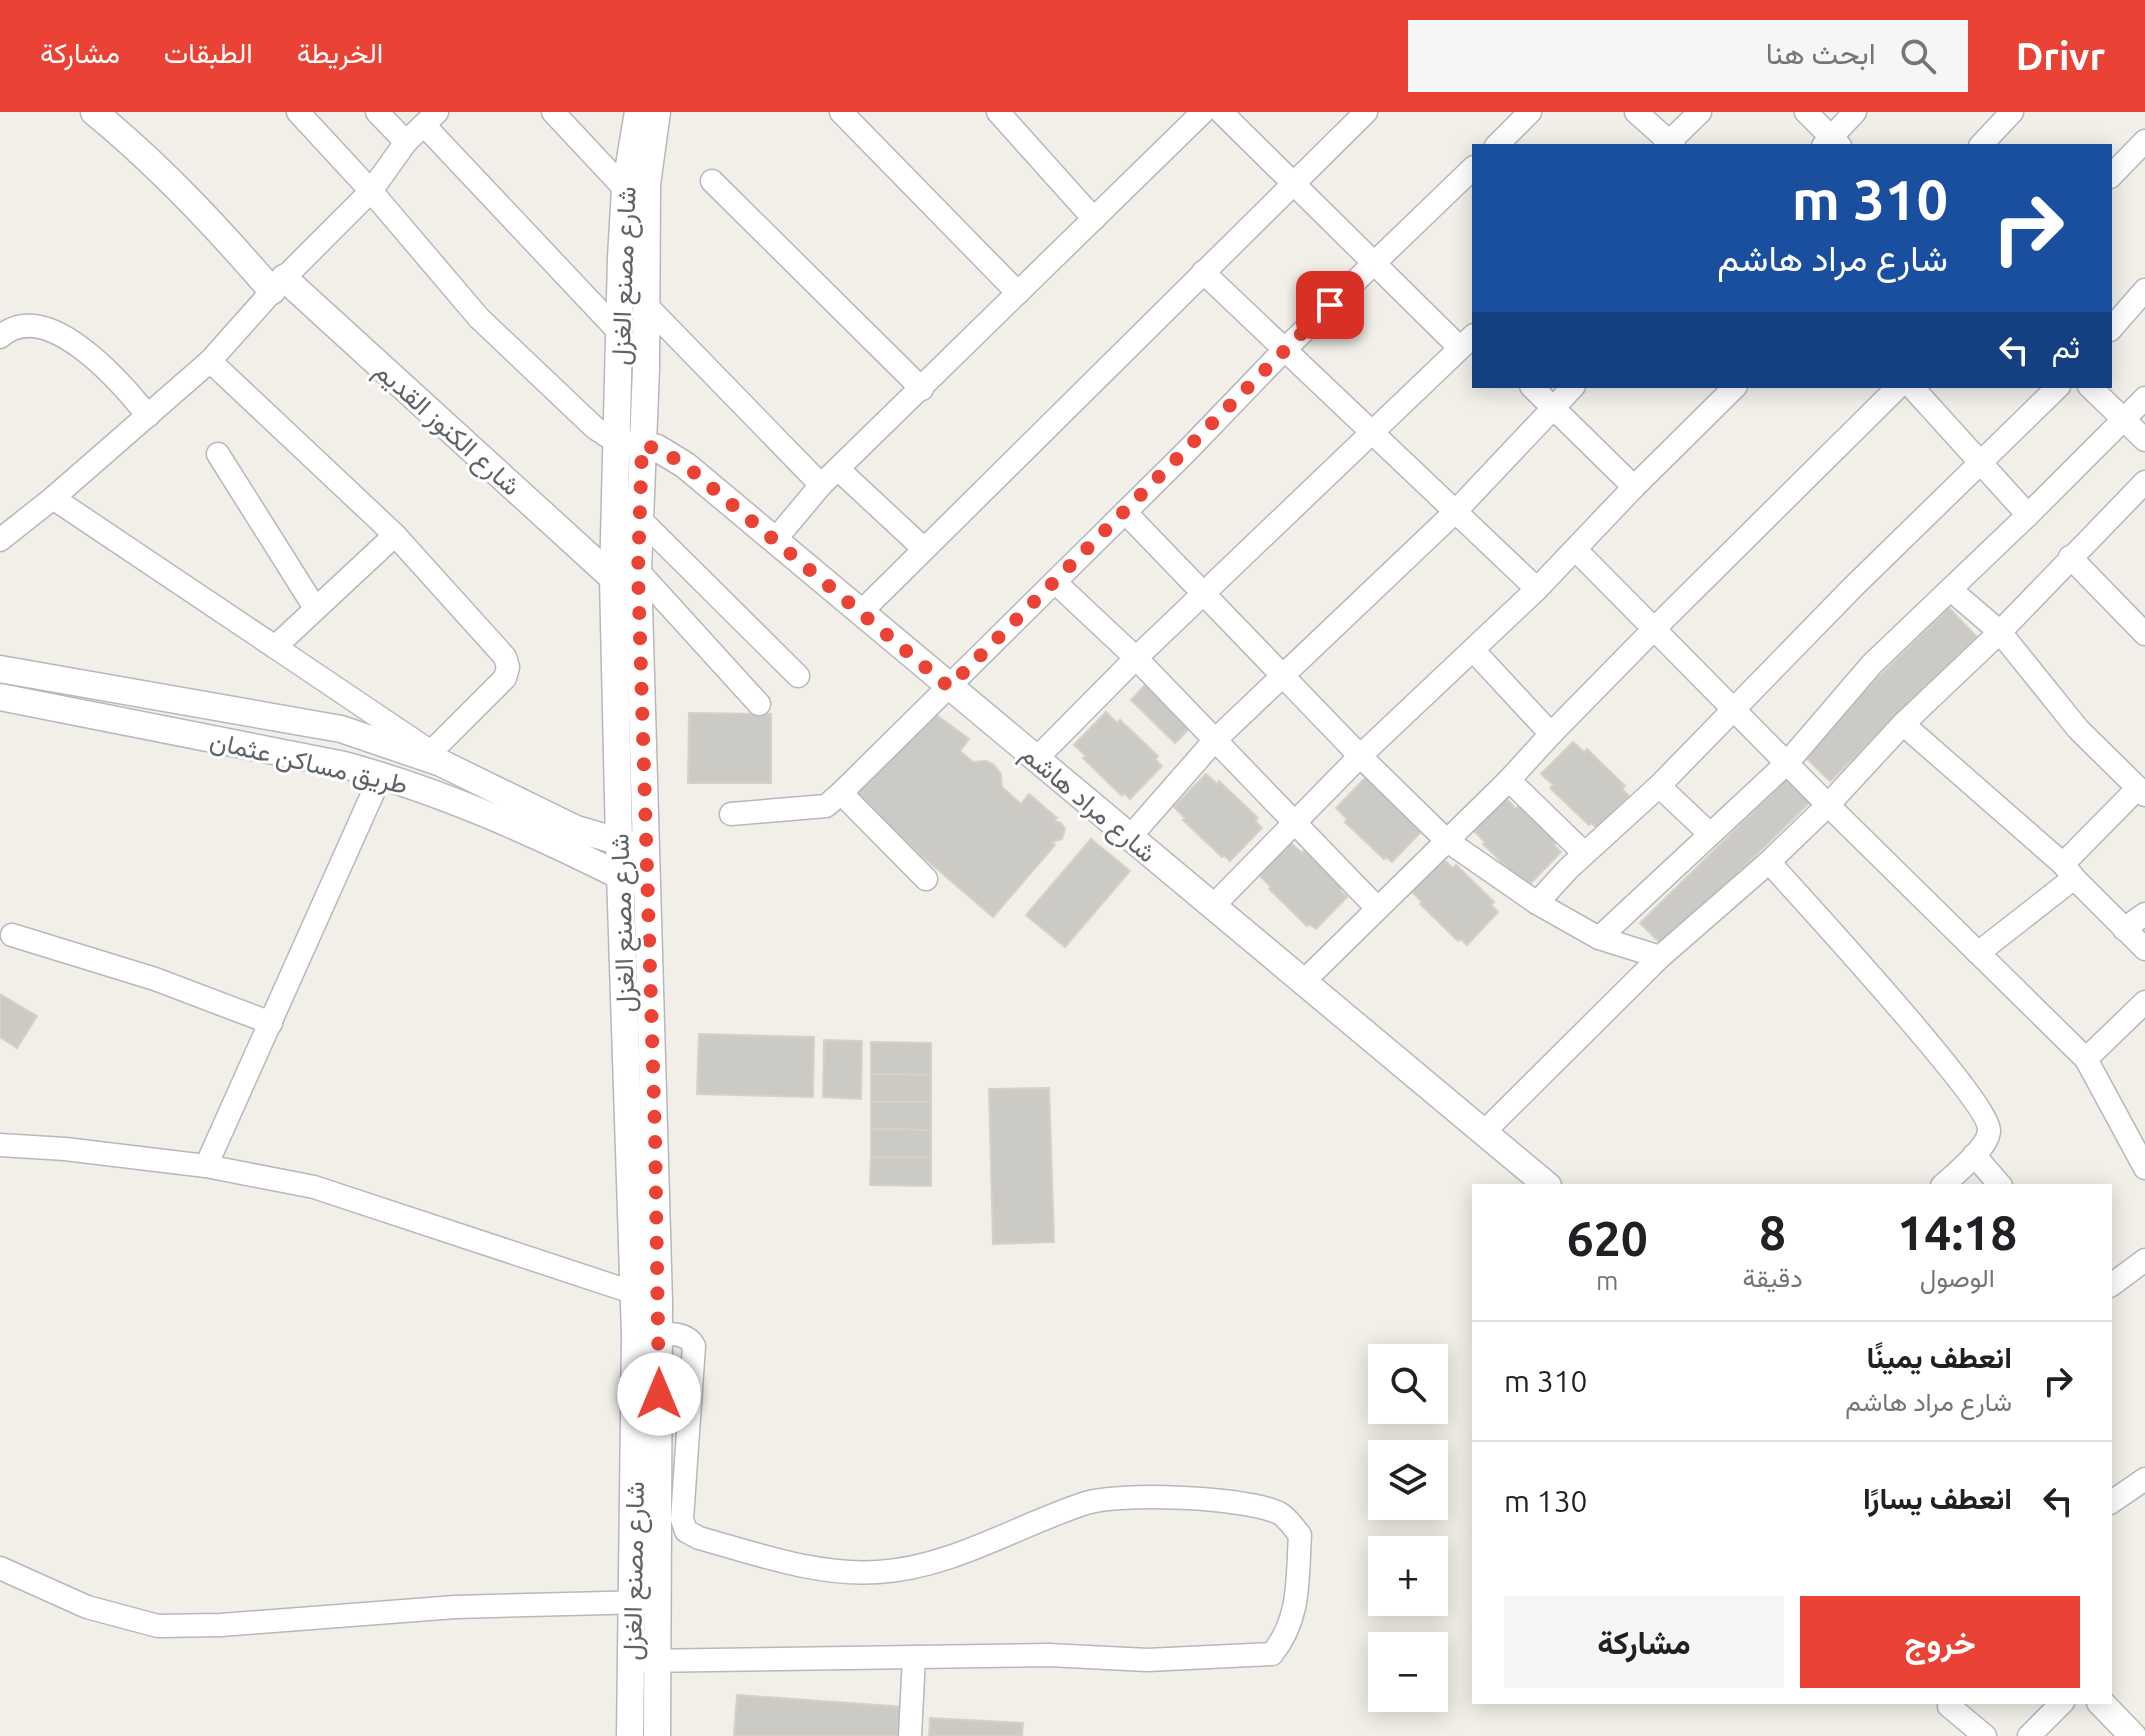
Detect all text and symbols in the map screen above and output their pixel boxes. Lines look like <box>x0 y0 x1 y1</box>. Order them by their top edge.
search box <box>1408 20 1968 92</box>
icon: search <box>1896 34 1940 78</box>
text: Drivr <box>2016 35 2105 77</box>
text: ابحث هنا <box>1766 36 1876 70</box>
text: مشاركة <box>40 37 120 68</box>
text: الطبقات <box>164 37 253 68</box>
text: الخريطة <box>297 37 383 68</box>
text: 310 m <box>1792 168 1948 231</box>
icon: right <box>1976 176 2080 280</box>
street label: شارع مصنع الغزل <box>605 186 645 366</box>
text: شارع مراد هاشم <box>1717 237 1948 278</box>
pin <box>1296 271 1364 339</box>
icon: arrive <box>1308 283 1352 327</box>
icon: left <box>1992 328 2036 372</box>
text: ثم <box>2052 330 2080 364</box>
street label: شارع الكنوز القديم <box>367 355 526 504</box>
street label: طريق مساكن عثمان <box>207 725 411 801</box>
street label: شارع مراد هاشم <box>1013 738 1162 871</box>
street label: شارع مصنع الغزل <box>604 833 644 1013</box>
text: 8 <box>1759 1205 1786 1259</box>
text: 14:18 <box>1897 1205 2017 1259</box>
text: 620 <box>1567 1211 1648 1265</box>
text: دقيقة <box>1742 1263 1803 1292</box>
text: الوصول <box>1920 1263 1995 1292</box>
text: m <box>1596 1266 1618 1295</box>
text: انعطف يمينًا <box>1867 1340 2012 1374</box>
map controls <box>1368 1344 1448 1712</box>
button: search <box>1368 1344 1448 1424</box>
position arrow <box>617 1352 701 1436</box>
icon: right <box>2036 1359 2080 1403</box>
text: 310 m <box>1504 1364 1588 1398</box>
text: شارع مراد هاشم <box>1845 1387 2012 1416</box>
button: layers <box>1368 1440 1448 1520</box>
icon: left <box>2036 1479 2080 1523</box>
street label: شارع مصنع الغزل <box>617 1481 653 1661</box>
text: انعطف يسارًا <box>1863 1481 2012 1515</box>
text: 130 m <box>1504 1484 1588 1518</box>
button: + <box>1368 1536 1448 1616</box>
button: مشاركة <box>1504 1596 1784 1688</box>
button: خروج <box>1800 1596 2080 1688</box>
button: − <box>1368 1632 1448 1712</box>

